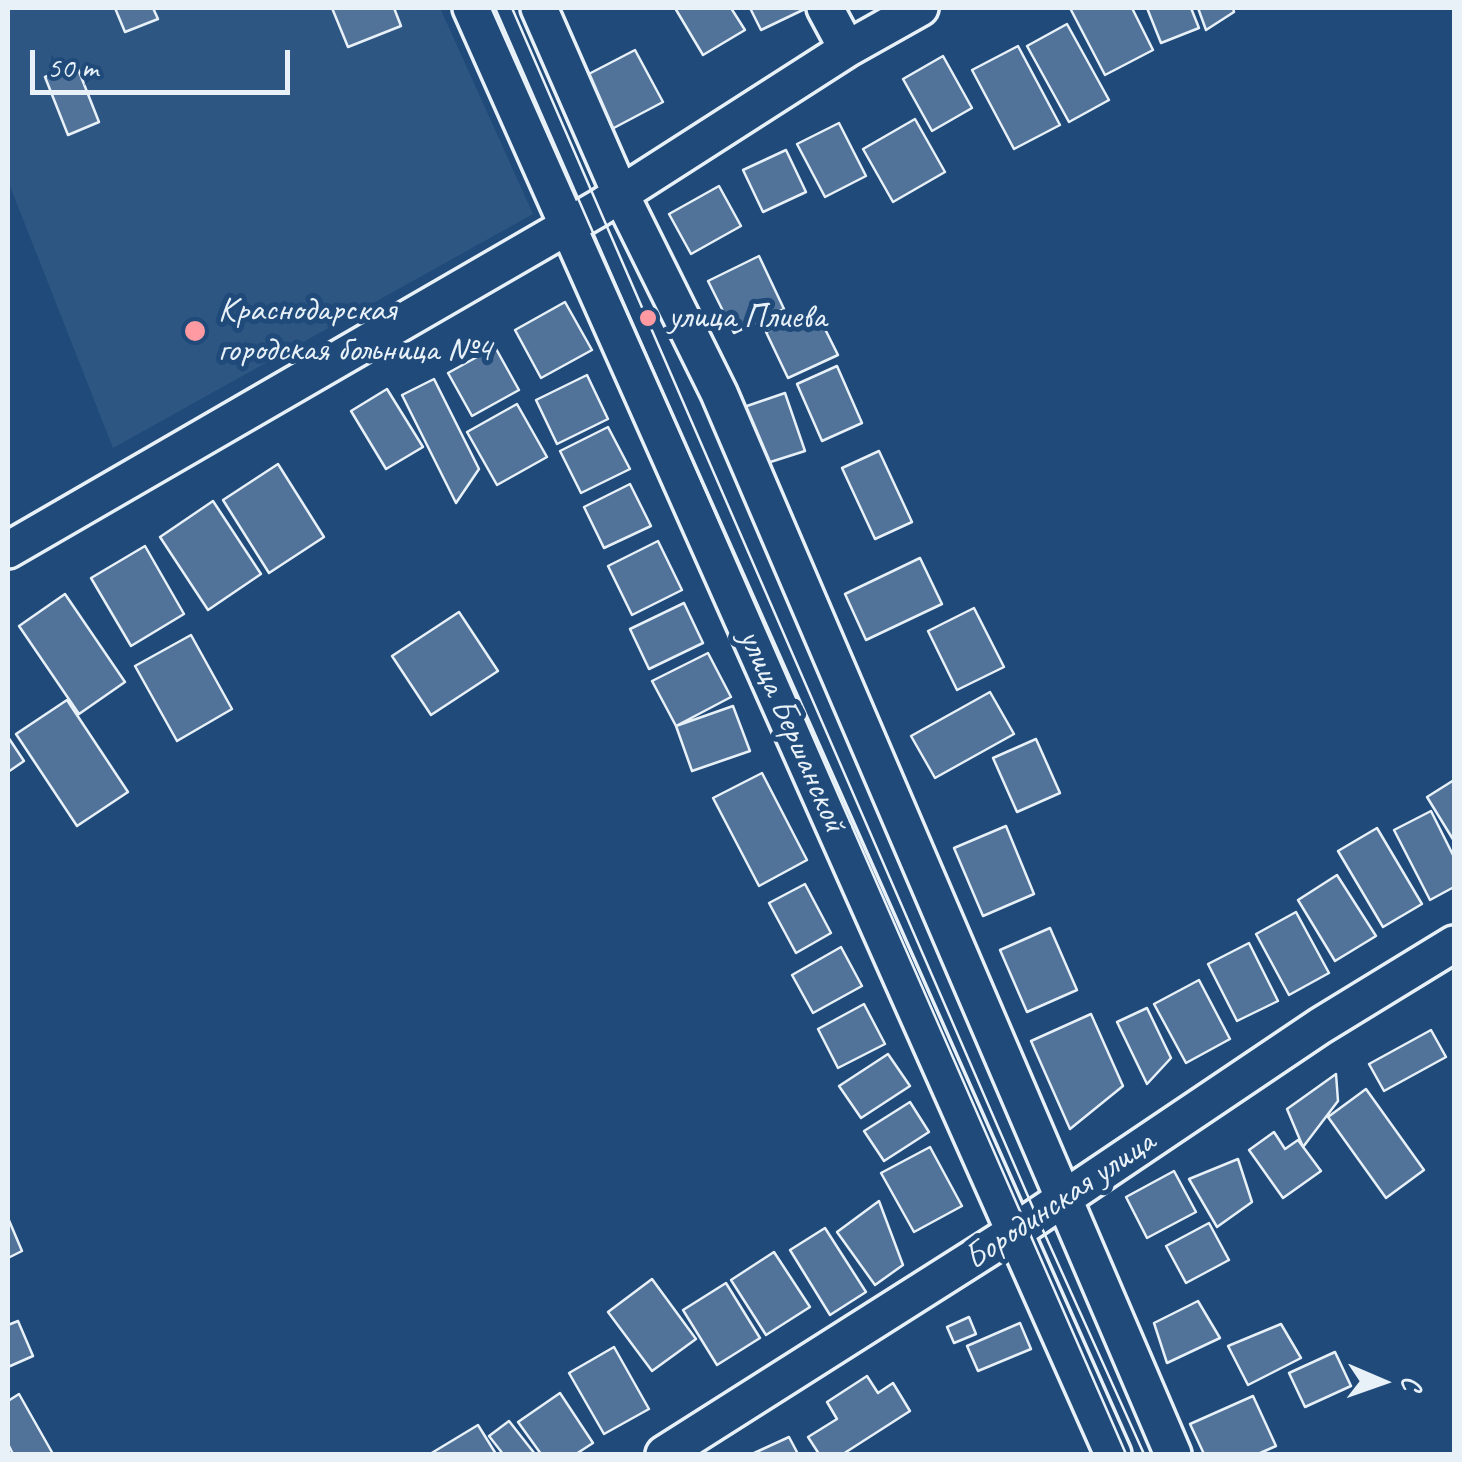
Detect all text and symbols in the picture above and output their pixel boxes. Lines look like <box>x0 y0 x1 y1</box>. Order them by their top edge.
scale bar <box>35 30 295 92</box>
text: 50 m <box>47 48 98 86</box>
place label: Краснодарская городская больница №4 <box>218 290 492 372</box>
place label: улица Плиева <box>668 297 826 339</box>
marker: улица Плиева <box>637 307 659 329</box>
marker: Краснодарская городская больница №4 <box>182 318 208 344</box>
street label: улица Бершанской <box>729 623 855 839</box>
street label: Бородинская улица <box>957 1122 1163 1280</box>
north arrow <box>1332 1332 1432 1432</box>
text: С <box>1395 1376 1430 1391</box>

